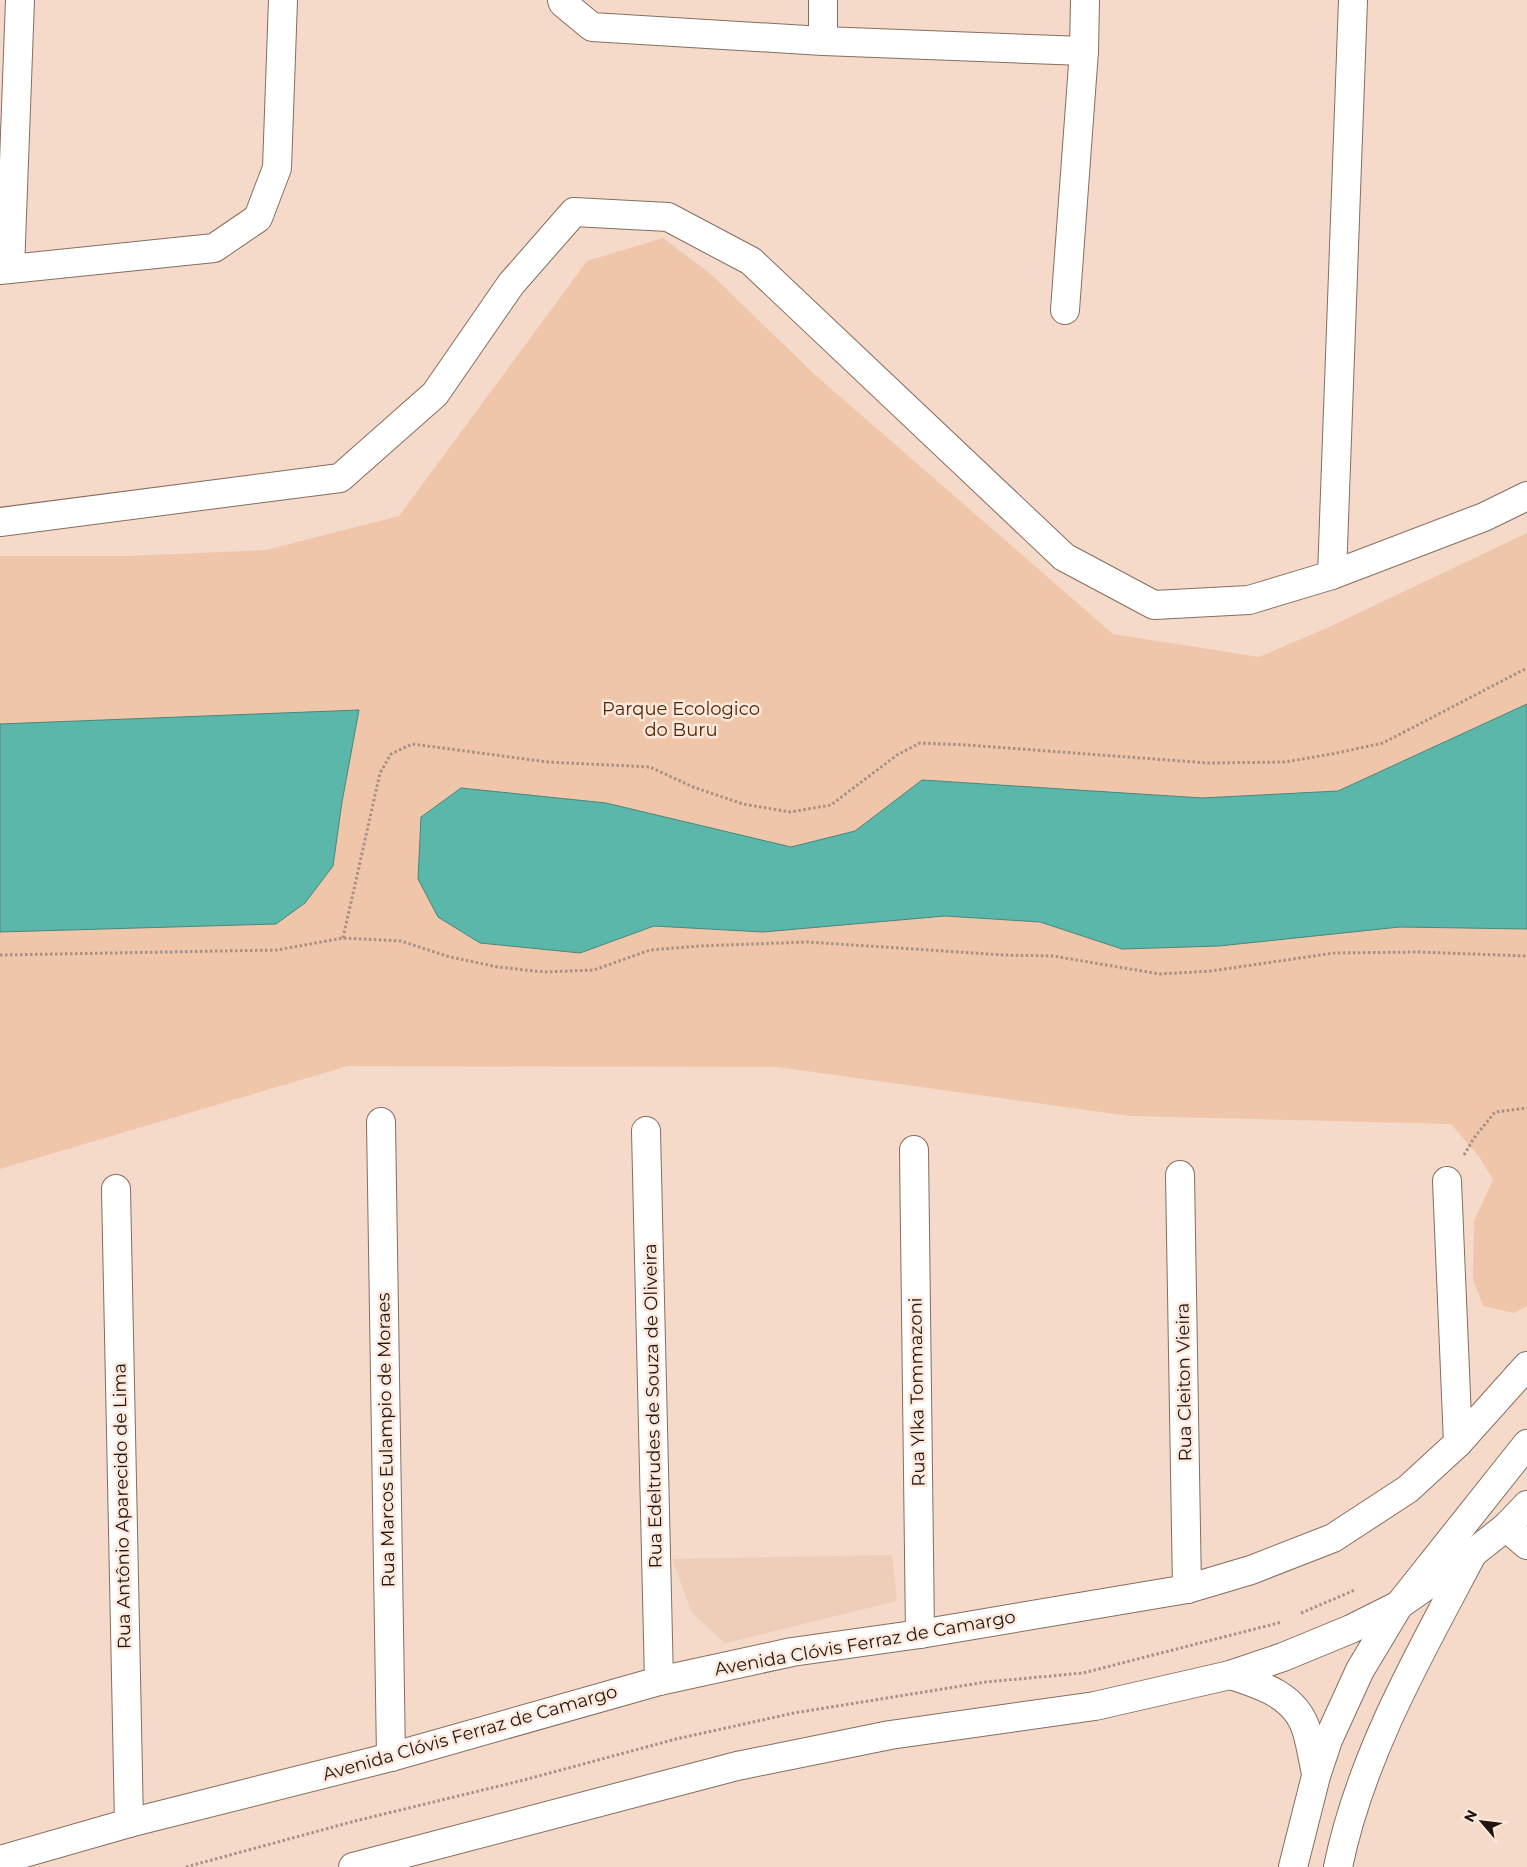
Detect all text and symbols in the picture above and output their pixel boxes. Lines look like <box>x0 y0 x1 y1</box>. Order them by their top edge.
park label: Parque Ecologico do Buru <box>602 698 760 741</box>
street label: Rua Edeltrudes de Souza de Oliveira <box>639 1243 667 1569</box>
street label: Rua Marcos Eulampio de Moraes <box>372 1292 400 1587</box>
street label: Rua Ylka Tommazoni <box>904 1297 930 1487</box>
street label: Rua Cleiton Vieira <box>1172 1302 1196 1462</box>
street label: Rua Antônio Aparecido de Lima <box>109 1363 135 1649</box>
street label: Avenida Clóvis Ferraz de Camargo <box>713 1606 1017 1680</box>
street label: Avenida Clóvis Ferraz de Camargo <box>320 1680 620 1786</box>
north arrow <box>1457 1797 1507 1847</box>
text: N <box>1460 1807 1481 1825</box>

